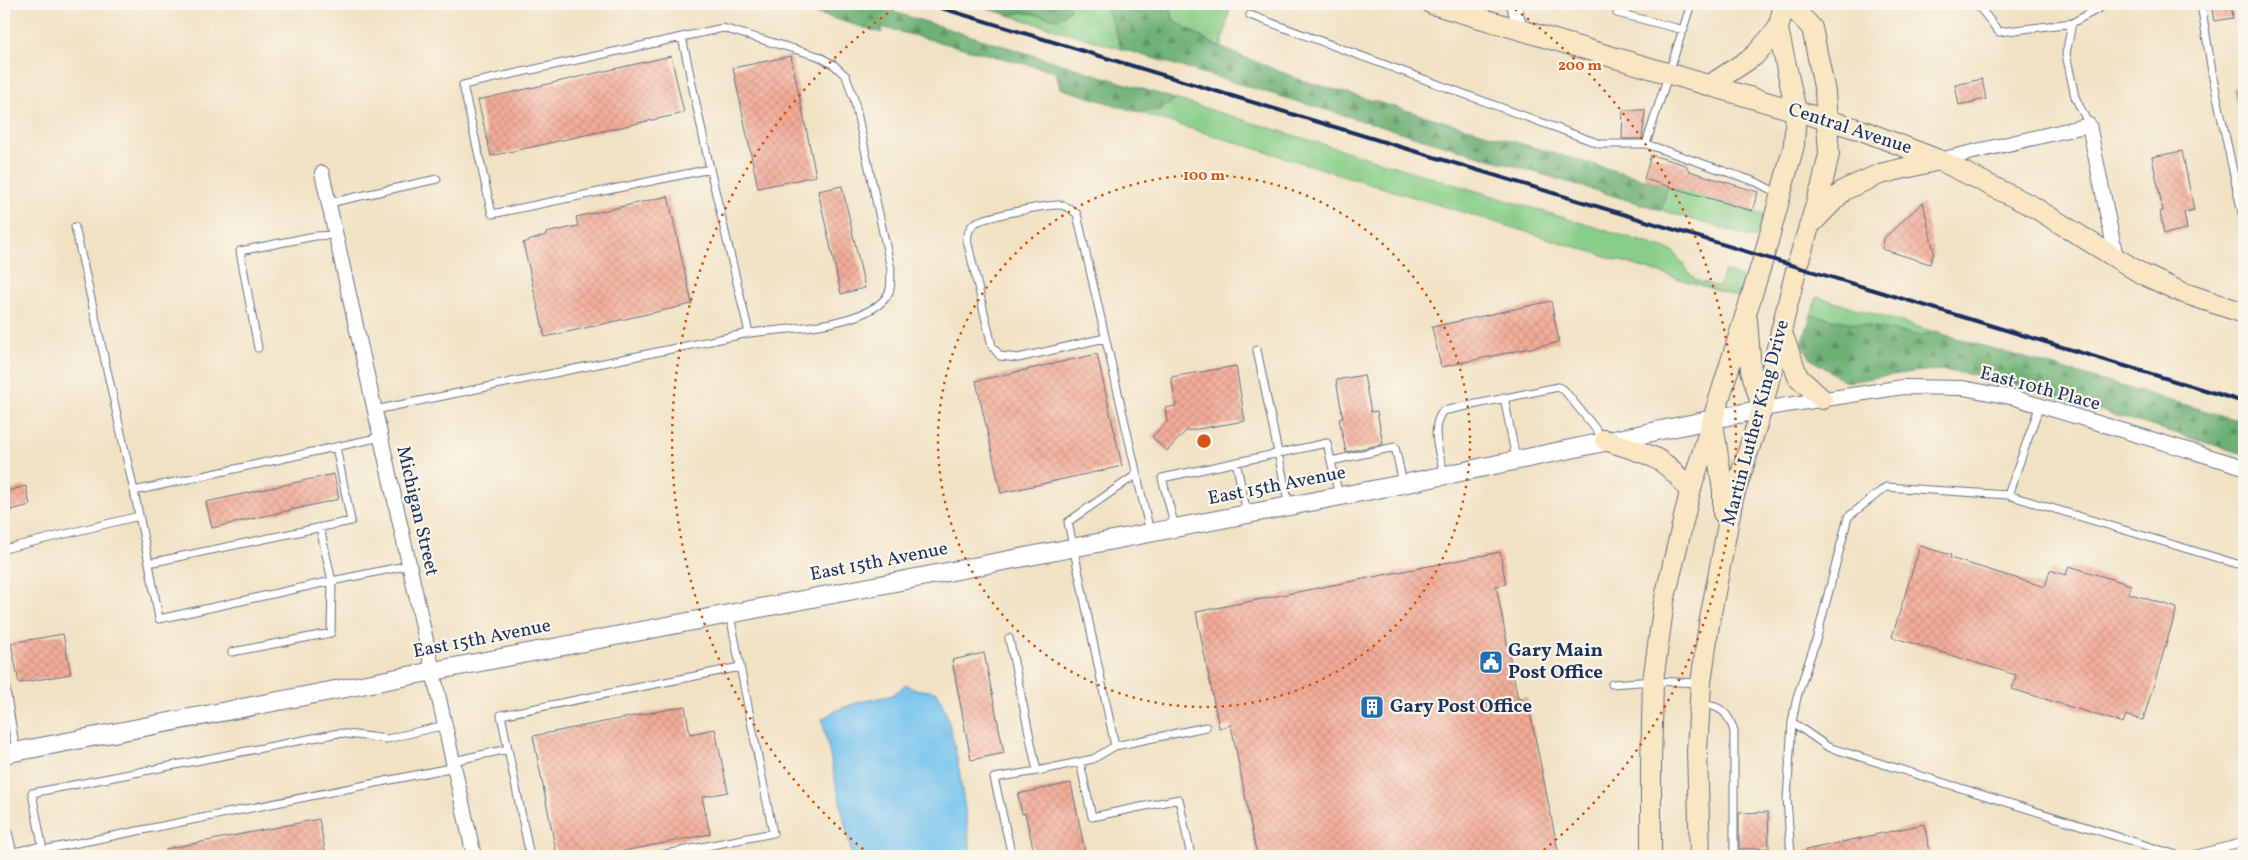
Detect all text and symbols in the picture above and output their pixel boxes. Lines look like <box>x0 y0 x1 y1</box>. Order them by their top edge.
text: 200 m <box>1558 56 1602 77</box>
street label: Central Avenue <box>1785 97 1915 161</box>
text: 100 m <box>1183 166 1226 187</box>
street label: Martin Luther King Drive <box>1716 317 1796 529</box>
street label: East 10th Place <box>1977 360 2103 418</box>
centre of rings <box>1195 432 1213 450</box>
street label: Michigan Street <box>389 443 445 579</box>
street label: East 15th Avenue <box>1206 460 1348 512</box>
street label: East 15th Avenue <box>808 536 950 588</box>
street label: East 15th Avenue <box>411 613 553 665</box>
place label: Gary Main Post Office <box>1508 638 1603 686</box>
public building icon: Gary Main Post Office <box>1478 649 1504 675</box>
building icon: Gary Post Office <box>1359 694 1385 720</box>
place label: Gary Post Office <box>1390 694 1532 720</box>

